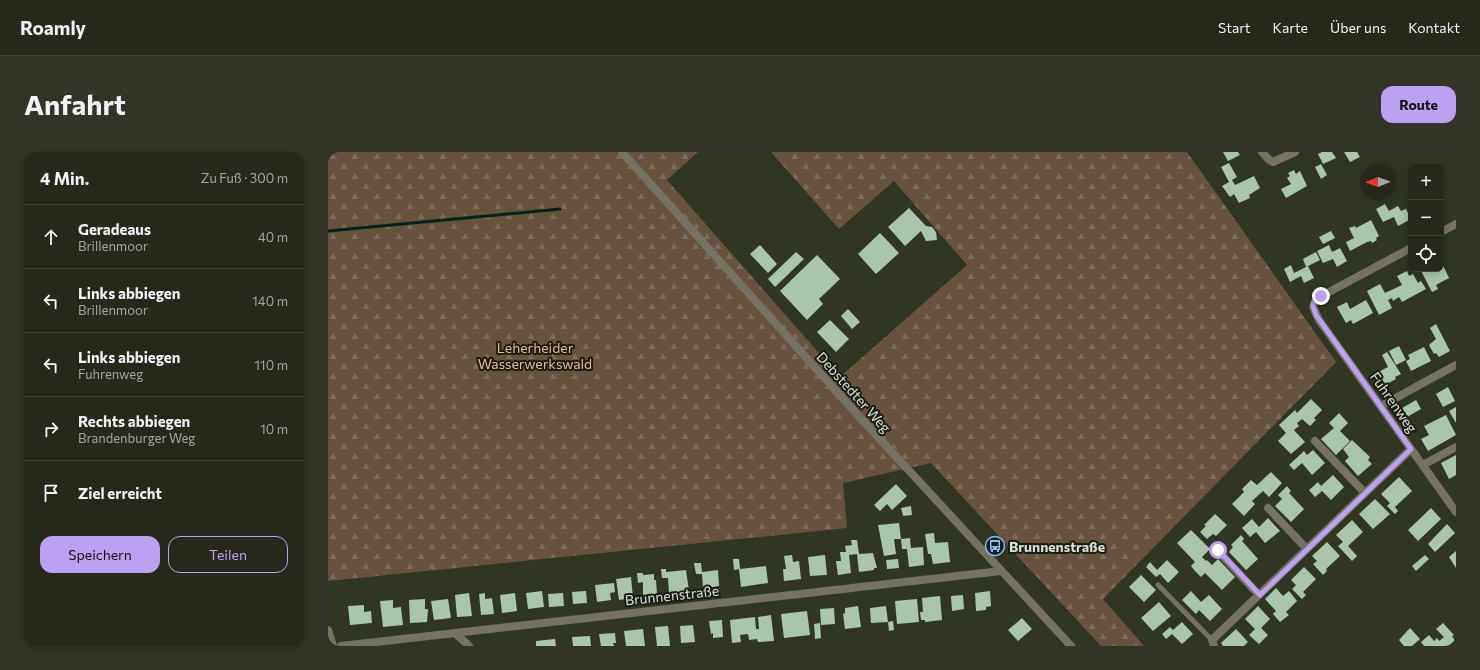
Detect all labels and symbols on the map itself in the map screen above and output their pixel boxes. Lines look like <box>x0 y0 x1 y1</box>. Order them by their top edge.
north arrow <box>1360 164 1396 200</box>
route end <box>1312 287 1330 305</box>
park label: Leherheider Wasserwerkswald <box>478 339 592 372</box>
street label: Debstedter Weg <box>813 348 895 436</box>
street label: Fuhrenweg <box>1367 368 1421 436</box>
bus stop icon: Brunnenstraße <box>984 535 1006 557</box>
place label: Brunnenstraße <box>1009 538 1105 555</box>
route start <box>1209 541 1227 559</box>
street label: Brunnenstraße <box>624 582 720 608</box>

